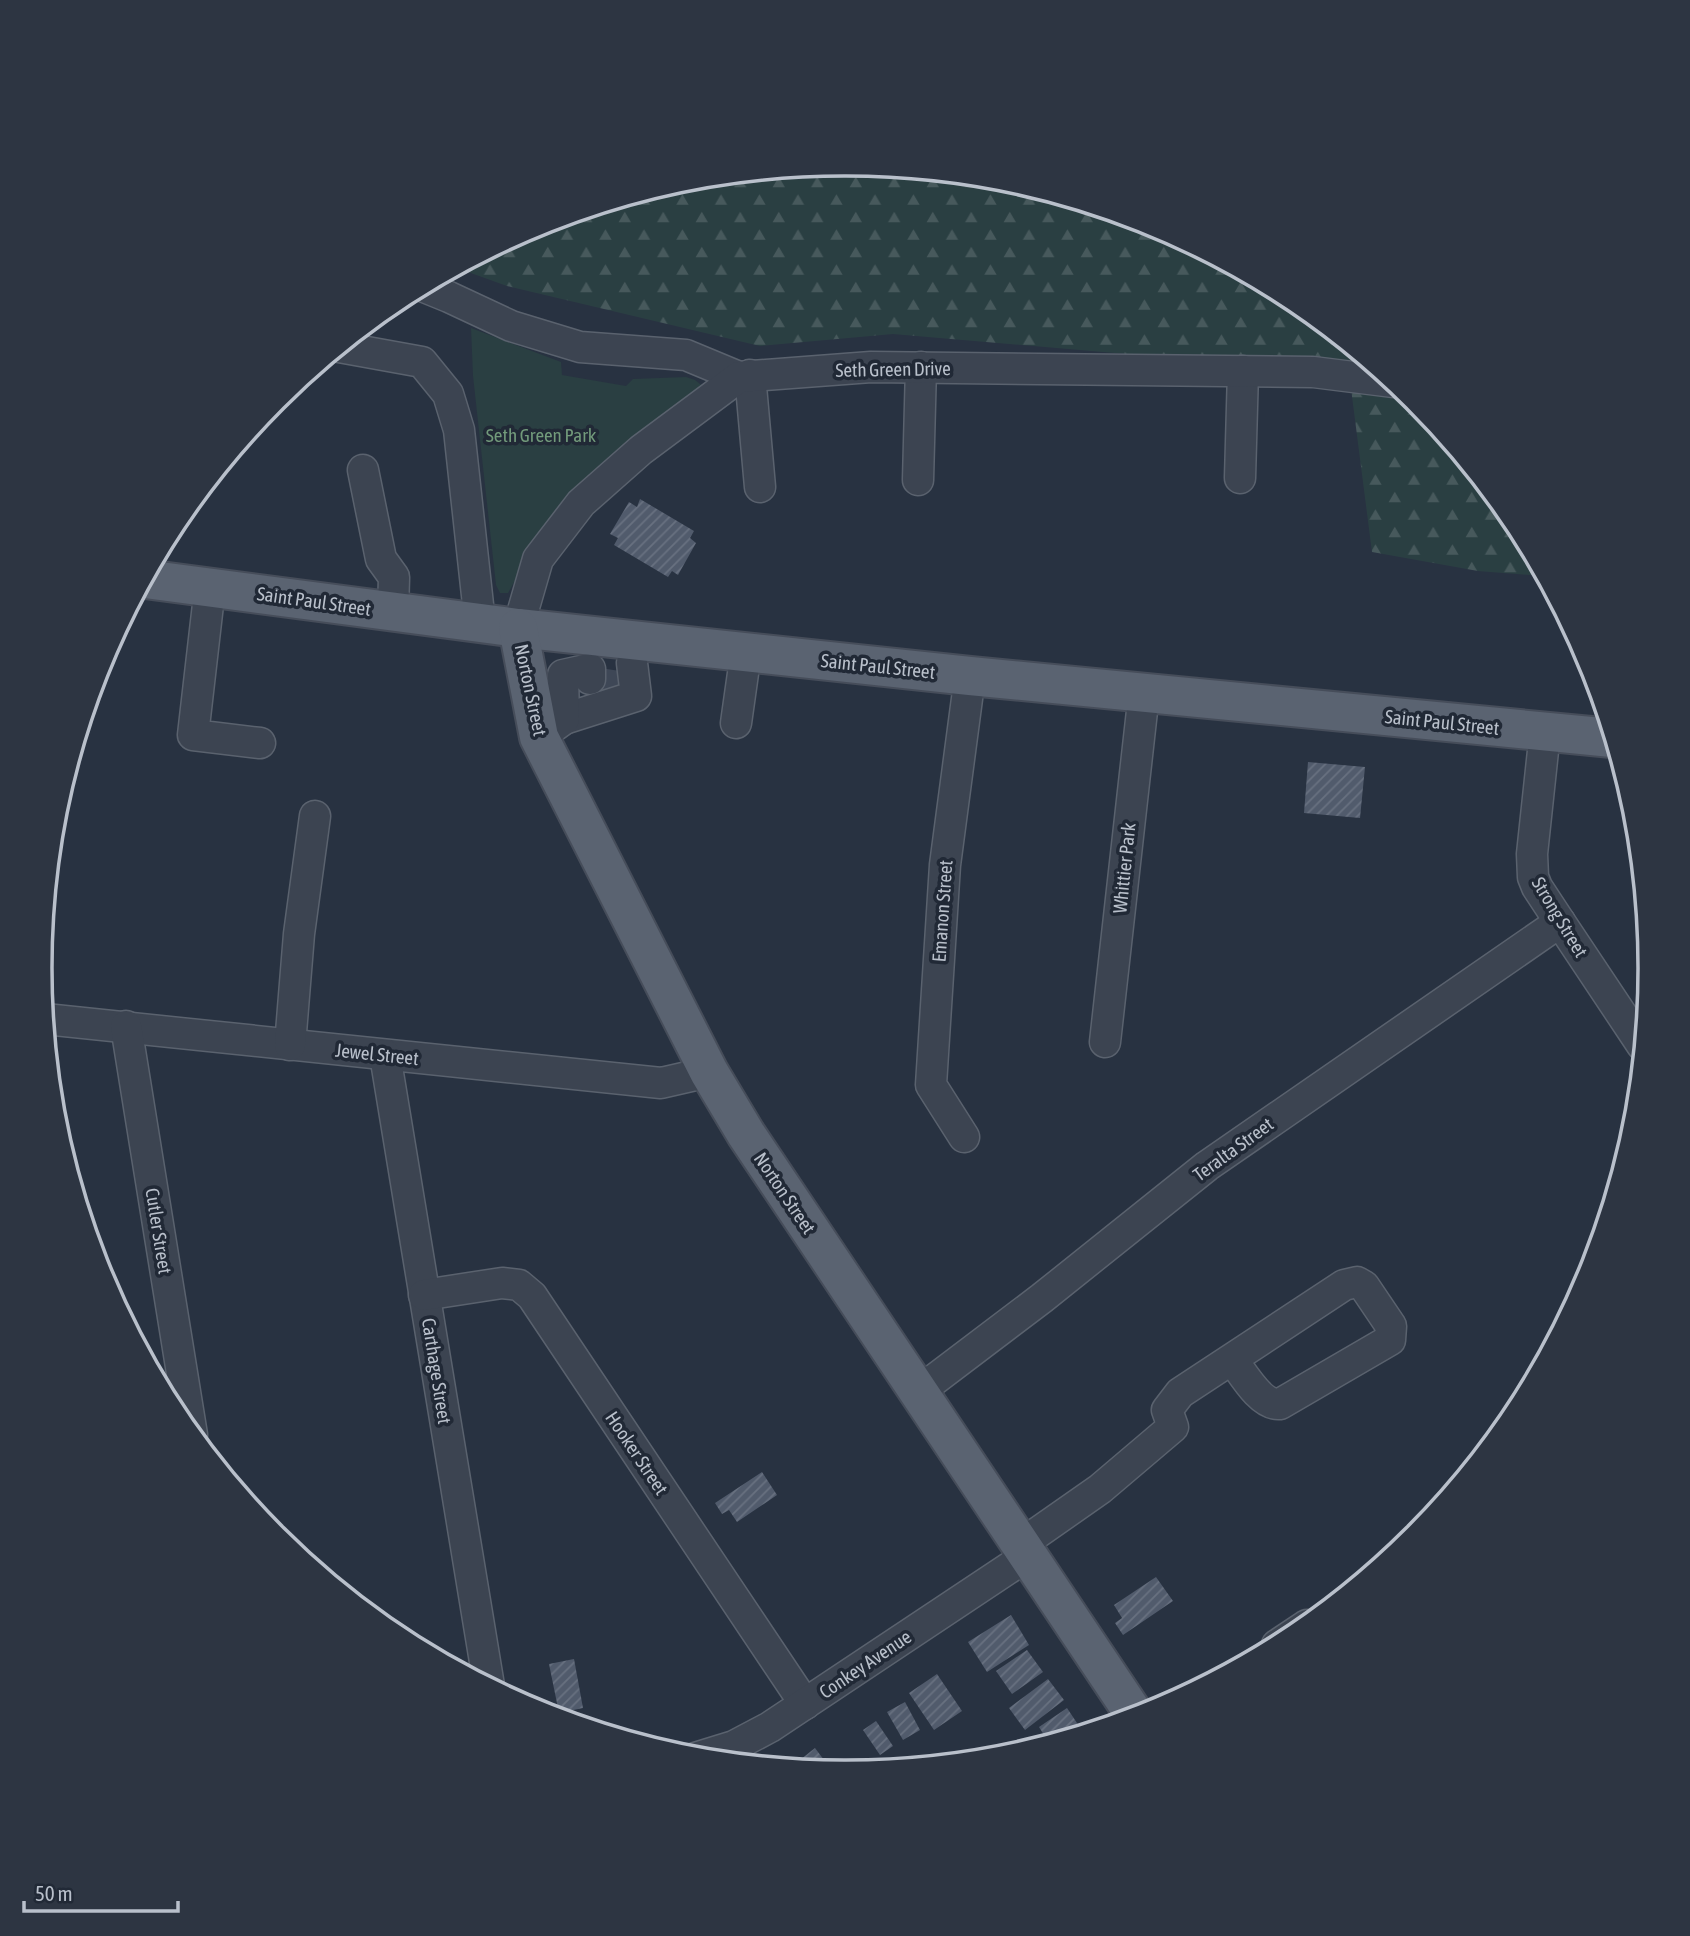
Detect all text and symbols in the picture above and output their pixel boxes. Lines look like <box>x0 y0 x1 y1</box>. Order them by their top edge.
street label: Seth Green Drive <box>835 357 951 381</box>
park label: Seth Green Park <box>486 424 597 446</box>
street label: Saint Paul Street <box>256 582 372 620</box>
street label: Norton Street <box>511 642 551 738</box>
street label: Saint Paul Street <box>820 649 936 683</box>
street label: Saint Paul Street <box>1384 705 1500 739</box>
street label: Whittier Park <box>1108 821 1140 915</box>
street label: Emanon Street <box>927 859 957 963</box>
street label: Strong Street <box>1527 873 1593 961</box>
street label: Jewel Street <box>334 1039 420 1069</box>
street label: Teralta Street <box>1189 1113 1277 1185</box>
street label: Norton Street <box>750 1148 820 1238</box>
street label: Cutler Street <box>141 1187 177 1275</box>
street label: Carthage Street <box>418 1316 456 1426</box>
street label: Hooker Street <box>601 1407 673 1499</box>
street label: Conkey Avenue <box>815 1625 915 1703</box>
scale bar <box>24 1870 178 1914</box>
text: 50 m <box>35 1881 73 1905</box>

